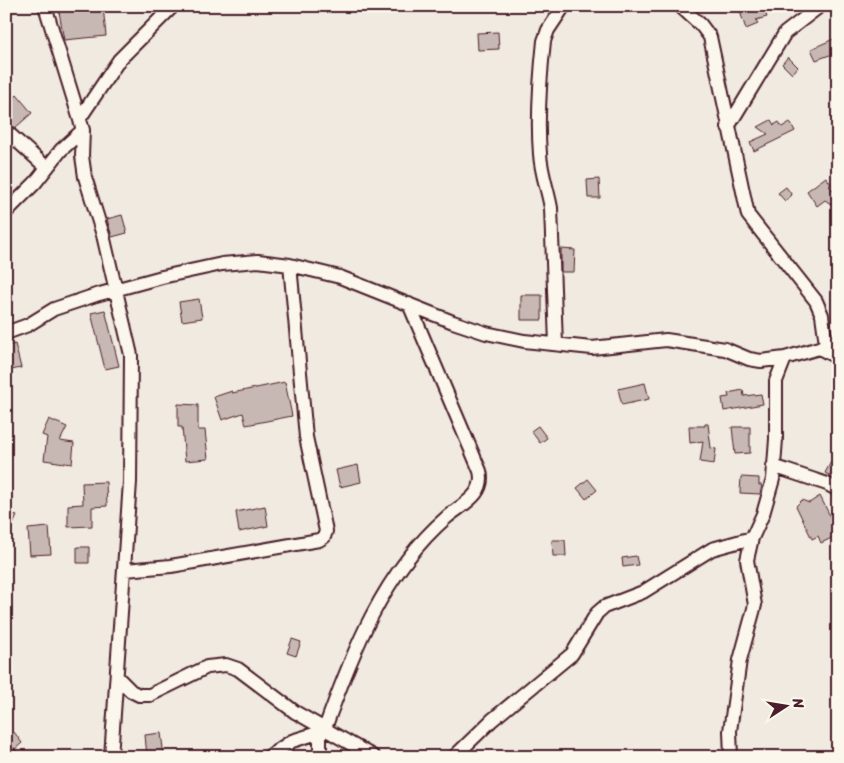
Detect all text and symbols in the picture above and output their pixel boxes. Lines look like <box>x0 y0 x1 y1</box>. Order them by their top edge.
north arrow <box>762 680 812 730</box>
text: N <box>785 695 812 711</box>

